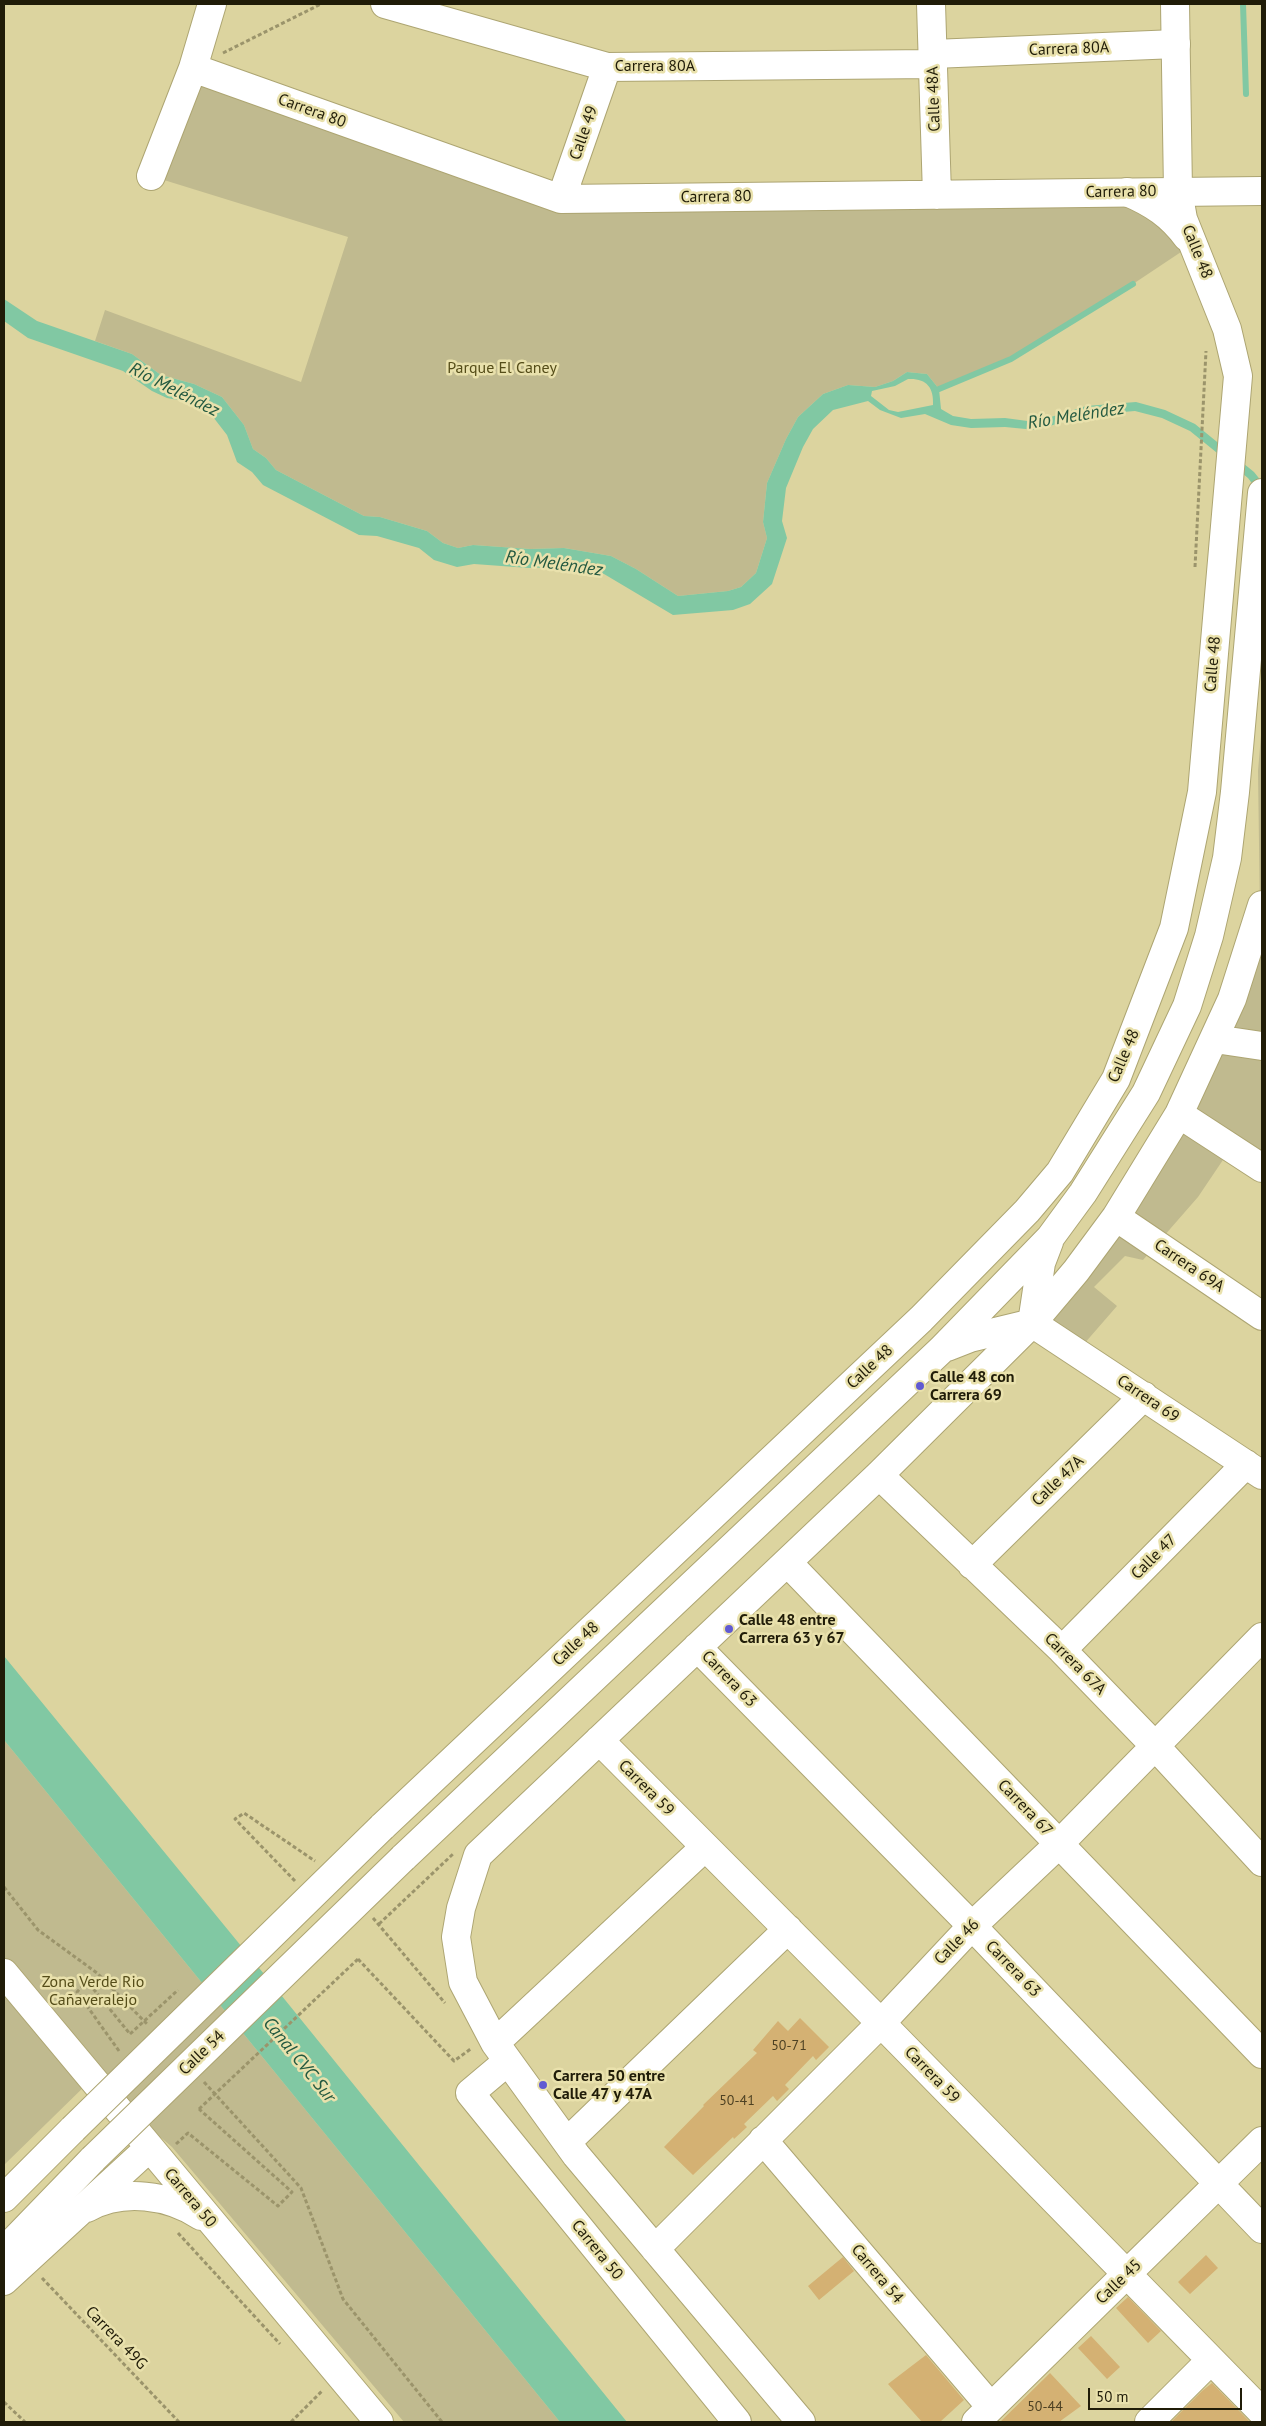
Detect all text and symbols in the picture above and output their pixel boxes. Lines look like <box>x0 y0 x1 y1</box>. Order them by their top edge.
street label: Carrera 80A <box>1029 38 1109 60</box>
street label: Carrera 80A <box>615 56 695 76</box>
street label: Calle 48A <box>923 66 945 132</box>
street label: Carrera 80 <box>275 90 349 132</box>
street label: Calle 49 <box>566 103 602 163</box>
street label: Carrera 80 <box>1085 182 1157 202</box>
street label: Carrera 80 <box>680 187 752 207</box>
street label: Calle 48 <box>1178 222 1216 282</box>
water label: Río Meléndez <box>125 358 223 422</box>
park label: Parque El Caney <box>447 358 557 378</box>
water label: Río Meléndez <box>1026 398 1126 434</box>
water label: Río Meléndez <box>504 546 604 582</box>
street label: Calle 48 <box>1201 635 1225 693</box>
street label: Calle 48 <box>1104 1026 1144 1086</box>
street label: Carrera 69A <box>1150 1236 1228 1296</box>
street label: Calle 48 <box>843 1341 897 1393</box>
place label: Calle 48 con Carrera 69 <box>930 1367 1014 1405</box>
street label: Carrera 69 <box>1113 1371 1183 1427</box>
marker: Calle 48 con Carrera 69 <box>914 1380 926 1392</box>
street label: Calle 47A <box>1028 1452 1088 1510</box>
street label: Calle 47 <box>1127 1530 1181 1584</box>
place label: Calle 48 entre Carrera 63 y 67 <box>739 1610 845 1648</box>
street label: Calle 48 <box>549 1618 603 1670</box>
marker: Calle 48 entre Carrera 63 y 67 <box>723 1623 735 1635</box>
street label: Carrera 67A <box>1040 1629 1110 1699</box>
street label: Carrera 63 <box>697 1647 761 1711</box>
street label: Carrera 59 <box>614 1756 678 1820</box>
street label: Carrera 67 <box>993 1776 1057 1840</box>
street label: Calle 46 <box>931 1915 983 1969</box>
street label: Carrera 63 <box>981 1937 1045 2001</box>
park label: Zona Verde Rio Cañaveralejo <box>42 1972 144 2010</box>
water label: Canal CVC Sur <box>258 2013 340 2107</box>
street label: Calle 54 <box>175 2027 229 2079</box>
house number: 50-71 <box>771 2038 807 2054</box>
street label: Carrera 59 <box>900 2043 964 2107</box>
place label: Carrera 50 entre Calle 47 y 47A <box>553 2066 665 2104</box>
marker: Carrera 50 entre Calle 47 y 47A <box>537 2079 549 2091</box>
house number: 50-41 <box>719 2093 755 2109</box>
street label: Carrera 50 <box>160 2165 220 2231</box>
street label: Carrera 50 <box>567 2216 627 2284</box>
street label: Carrera 54 <box>847 2241 907 2307</box>
street label: Calle 45 <box>1092 2256 1146 2308</box>
street label: Carrera 49G <box>81 2302 151 2374</box>
scale bar <box>1091 2378 1245 2410</box>
text: 50 m <box>1096 2387 1129 2406</box>
house number: 50-44 <box>1027 2399 1063 2415</box>

